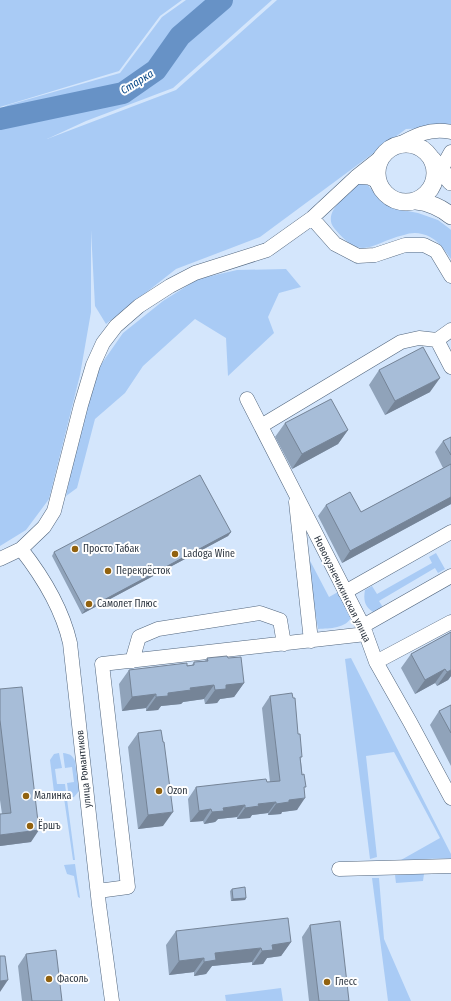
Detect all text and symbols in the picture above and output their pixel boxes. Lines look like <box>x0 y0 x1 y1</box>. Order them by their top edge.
water label: Старка <box>118 67 156 97</box>
street label: Новокузнечихинская улица <box>311 534 373 644</box>
place label: Просто Табак <box>83 543 139 555</box>
marker: Просто Табак <box>70 544 80 554</box>
place label: Ladoga Wine <box>183 548 235 560</box>
marker: Ladoga Wine <box>170 549 180 559</box>
place label: Перекрёсток <box>116 565 171 577</box>
marker: Перекрёсток <box>103 566 113 576</box>
place label: Самолет Плюс <box>97 598 158 610</box>
marker: Самолет Плюс <box>84 599 94 609</box>
street label: улица Романтиков <box>74 729 94 809</box>
place label: Ozon <box>167 785 188 797</box>
marker: Ozon <box>154 786 164 796</box>
place label: Малинка <box>34 790 71 802</box>
marker: Малинка <box>21 791 31 801</box>
place label: Ёршъ <box>38 819 61 832</box>
marker: Ёршъ <box>25 821 35 831</box>
place label: Фасоль <box>57 973 89 985</box>
marker: Фасоль <box>44 974 54 984</box>
place label: Глесс <box>335 976 358 988</box>
marker: Глесс <box>322 977 332 987</box>

